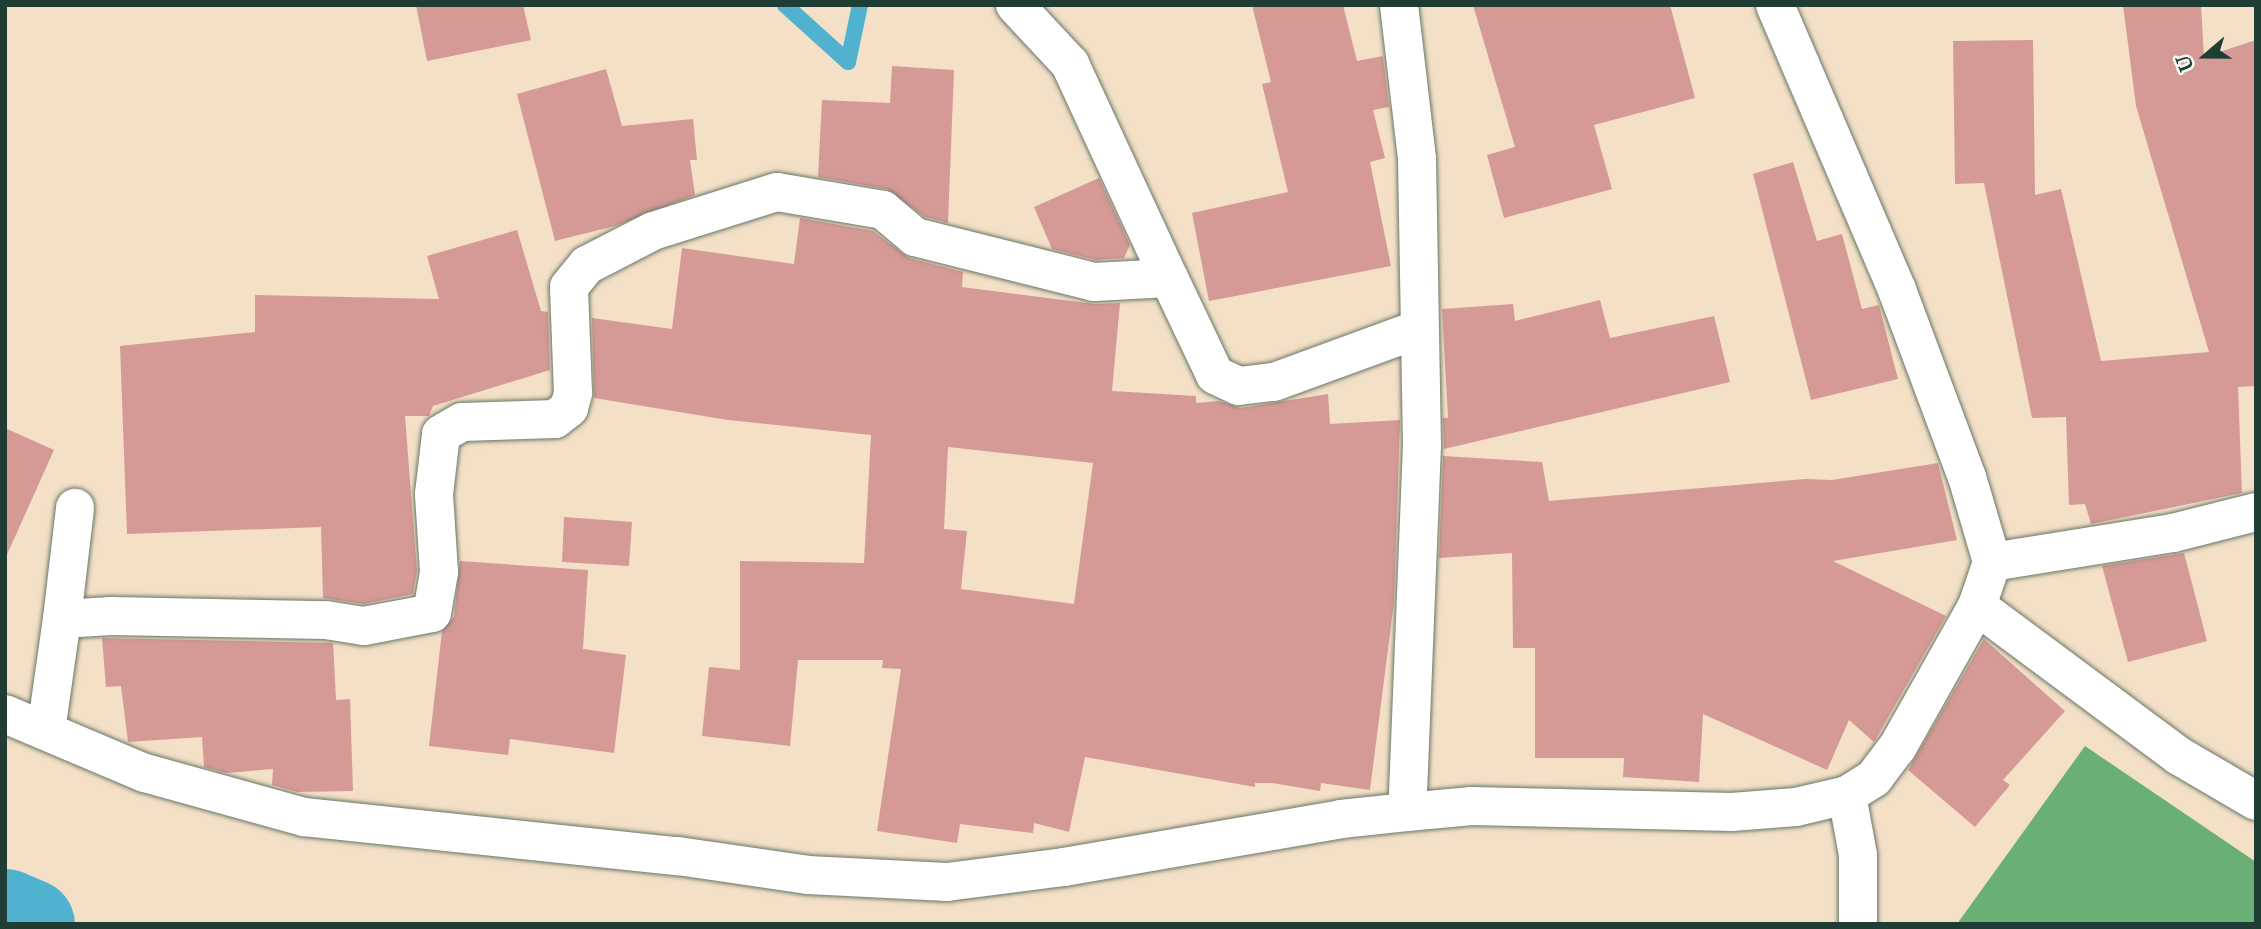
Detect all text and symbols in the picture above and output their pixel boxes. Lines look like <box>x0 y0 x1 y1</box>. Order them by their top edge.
north arrow <box>2170 21 2240 91</box>
text: U <box>2171 52 2199 75</box>

